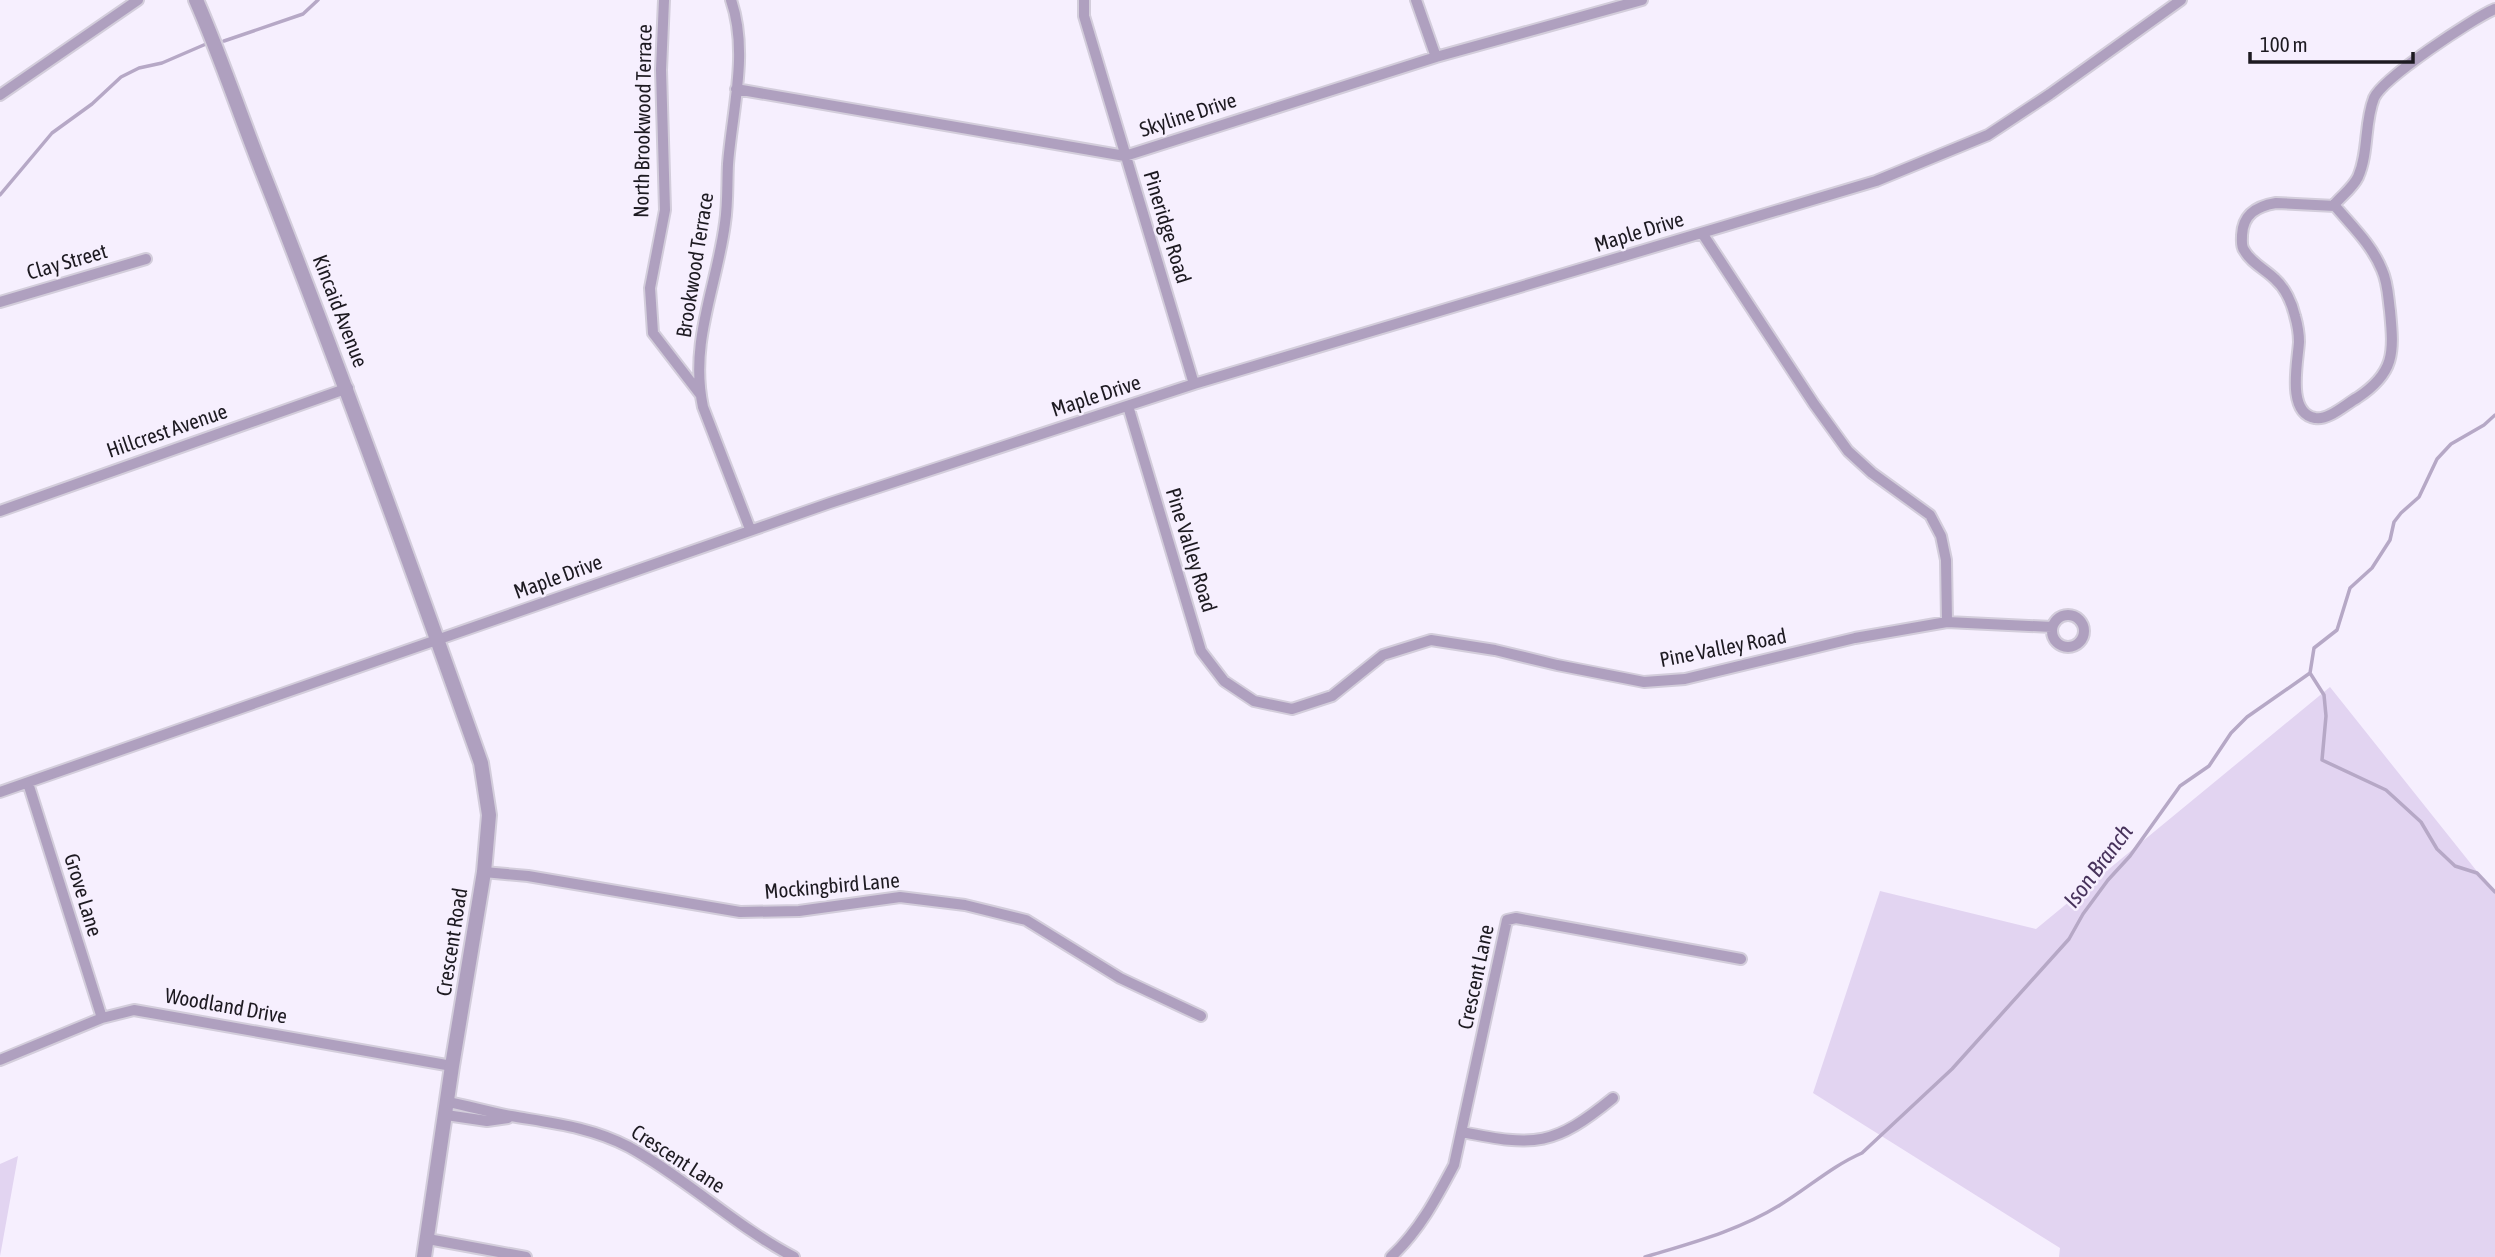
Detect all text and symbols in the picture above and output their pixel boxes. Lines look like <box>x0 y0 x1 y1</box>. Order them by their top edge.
scale bar <box>2250 21 2413 65</box>
street label: North Brookwood Terrace <box>628 24 656 218</box>
text: 100 m <box>2260 32 2308 56</box>
street label: Skyline Drive <box>1136 87 1239 141</box>
street label: Pineridge Road <box>1139 167 1196 286</box>
street label: Brookwood Terrace <box>671 191 717 339</box>
street label: Maple Drive <box>1591 206 1686 256</box>
street label: Clay Street <box>24 238 110 284</box>
street label: Kincaid Avenue <box>308 251 373 370</box>
street label: Maple Drive <box>1048 369 1143 421</box>
street label: Hillcrest Avenue <box>103 398 230 462</box>
street label: Pine Valley Road <box>1162 485 1222 615</box>
street label: Maple Drive <box>510 549 605 603</box>
street label: Pine Valley Road <box>1657 623 1788 671</box>
water label: Ison Branch <box>2058 819 2138 913</box>
street label: Grove Lane <box>60 850 108 939</box>
street label: Mockingbird Lane <box>763 867 901 903</box>
street label: Crescent Road <box>431 886 471 998</box>
street label: Crescent Lane <box>1452 922 1498 1031</box>
street label: Woodland Drive <box>163 982 289 1028</box>
street label: Crescent Lane <box>627 1119 730 1197</box>

